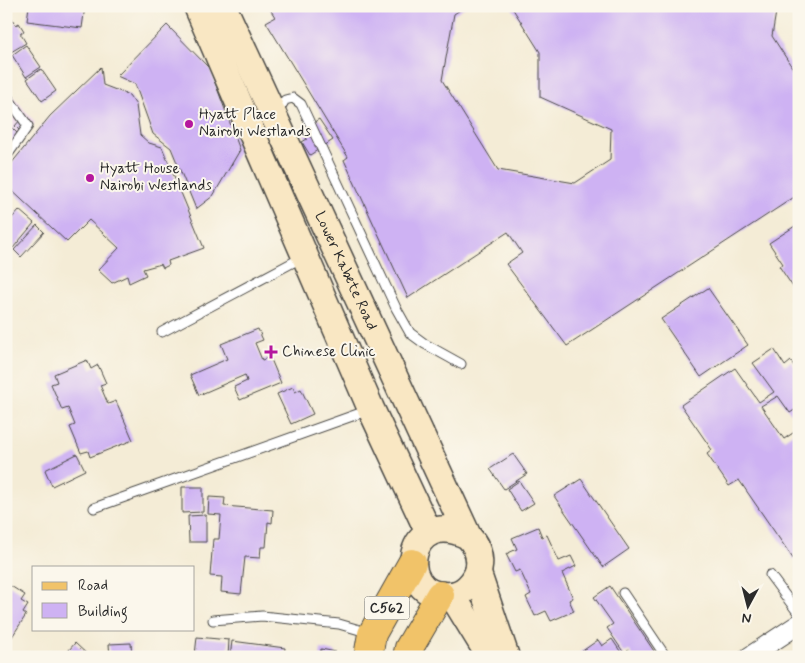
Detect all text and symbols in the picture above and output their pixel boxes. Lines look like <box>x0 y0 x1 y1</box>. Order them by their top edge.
place label: Hyatt Place Nairobi Westlands <box>199 105 311 142</box>
marker: Hyatt Place Nairobi Westlands <box>183 118 195 130</box>
place label: Hyatt House Nairobi Westlands <box>100 159 212 196</box>
marker: Hyatt House Nairobi Westlands <box>84 172 96 184</box>
street label: Lower Kabete Road <box>309 208 382 334</box>
place label: Chinese Clinic <box>282 342 376 362</box>
marker: Chinese Clinic <box>264 345 278 359</box>
legend <box>32 566 195 630</box>
text: Road <box>78 576 108 596</box>
north arrow <box>722 580 772 630</box>
road number: C562 <box>364 596 410 620</box>
text: Building <box>78 602 128 623</box>
text: N <box>741 608 752 627</box>

